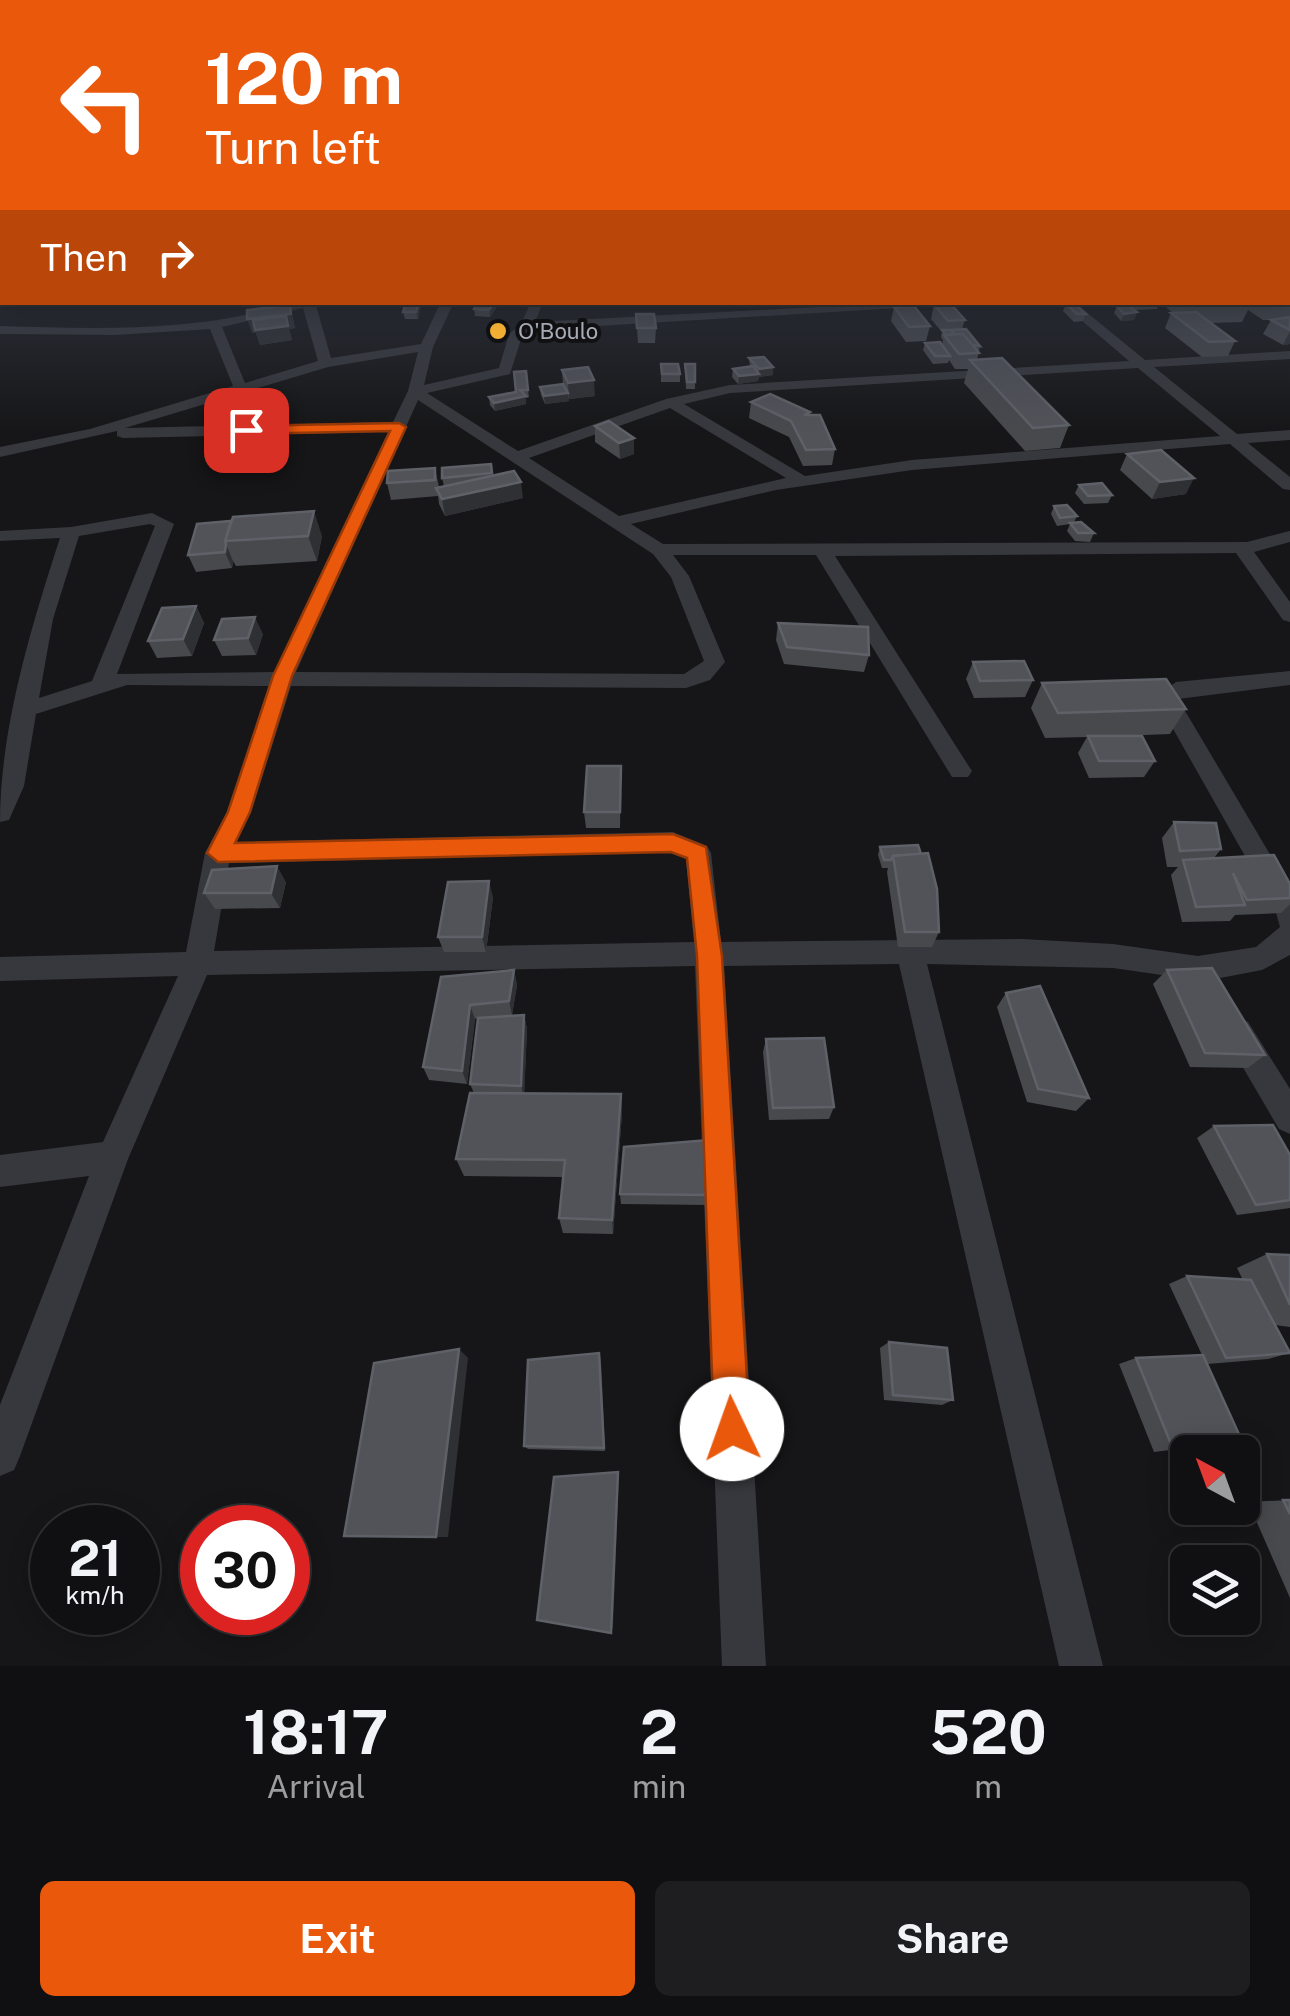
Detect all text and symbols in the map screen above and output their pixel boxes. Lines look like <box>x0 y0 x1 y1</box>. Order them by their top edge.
text: 120 m <box>205 37 403 120</box>
icon: left <box>40 40 170 170</box>
text: Turn left <box>205 121 381 174</box>
icon: right <box>148 230 203 285</box>
text: Then <box>40 235 128 280</box>
place label: O'Boulo <box>518 318 598 344</box>
marker: O'Boulo <box>487 320 509 342</box>
pin <box>204 388 289 473</box>
icon: arrive <box>219 403 274 458</box>
position arrow <box>680 1377 784 1481</box>
north arrow <box>1170 1435 1260 1525</box>
map controls <box>1170 1435 1260 1635</box>
speed limit sign: 30 <box>180 1505 310 1635</box>
text: 21 <box>68 1528 122 1587</box>
button: layers <box>1170 1545 1260 1635</box>
text: km/h <box>66 1580 124 1610</box>
text: 18:17 <box>243 1697 389 1768</box>
text: 2 <box>640 1697 678 1768</box>
text: 520 <box>929 1697 1047 1768</box>
text: Arrival <box>267 1768 365 1805</box>
text: min <box>632 1768 686 1805</box>
text: m <box>974 1768 1002 1805</box>
button: Exit <box>40 1881 635 1996</box>
button: Share <box>655 1881 1250 1996</box>

